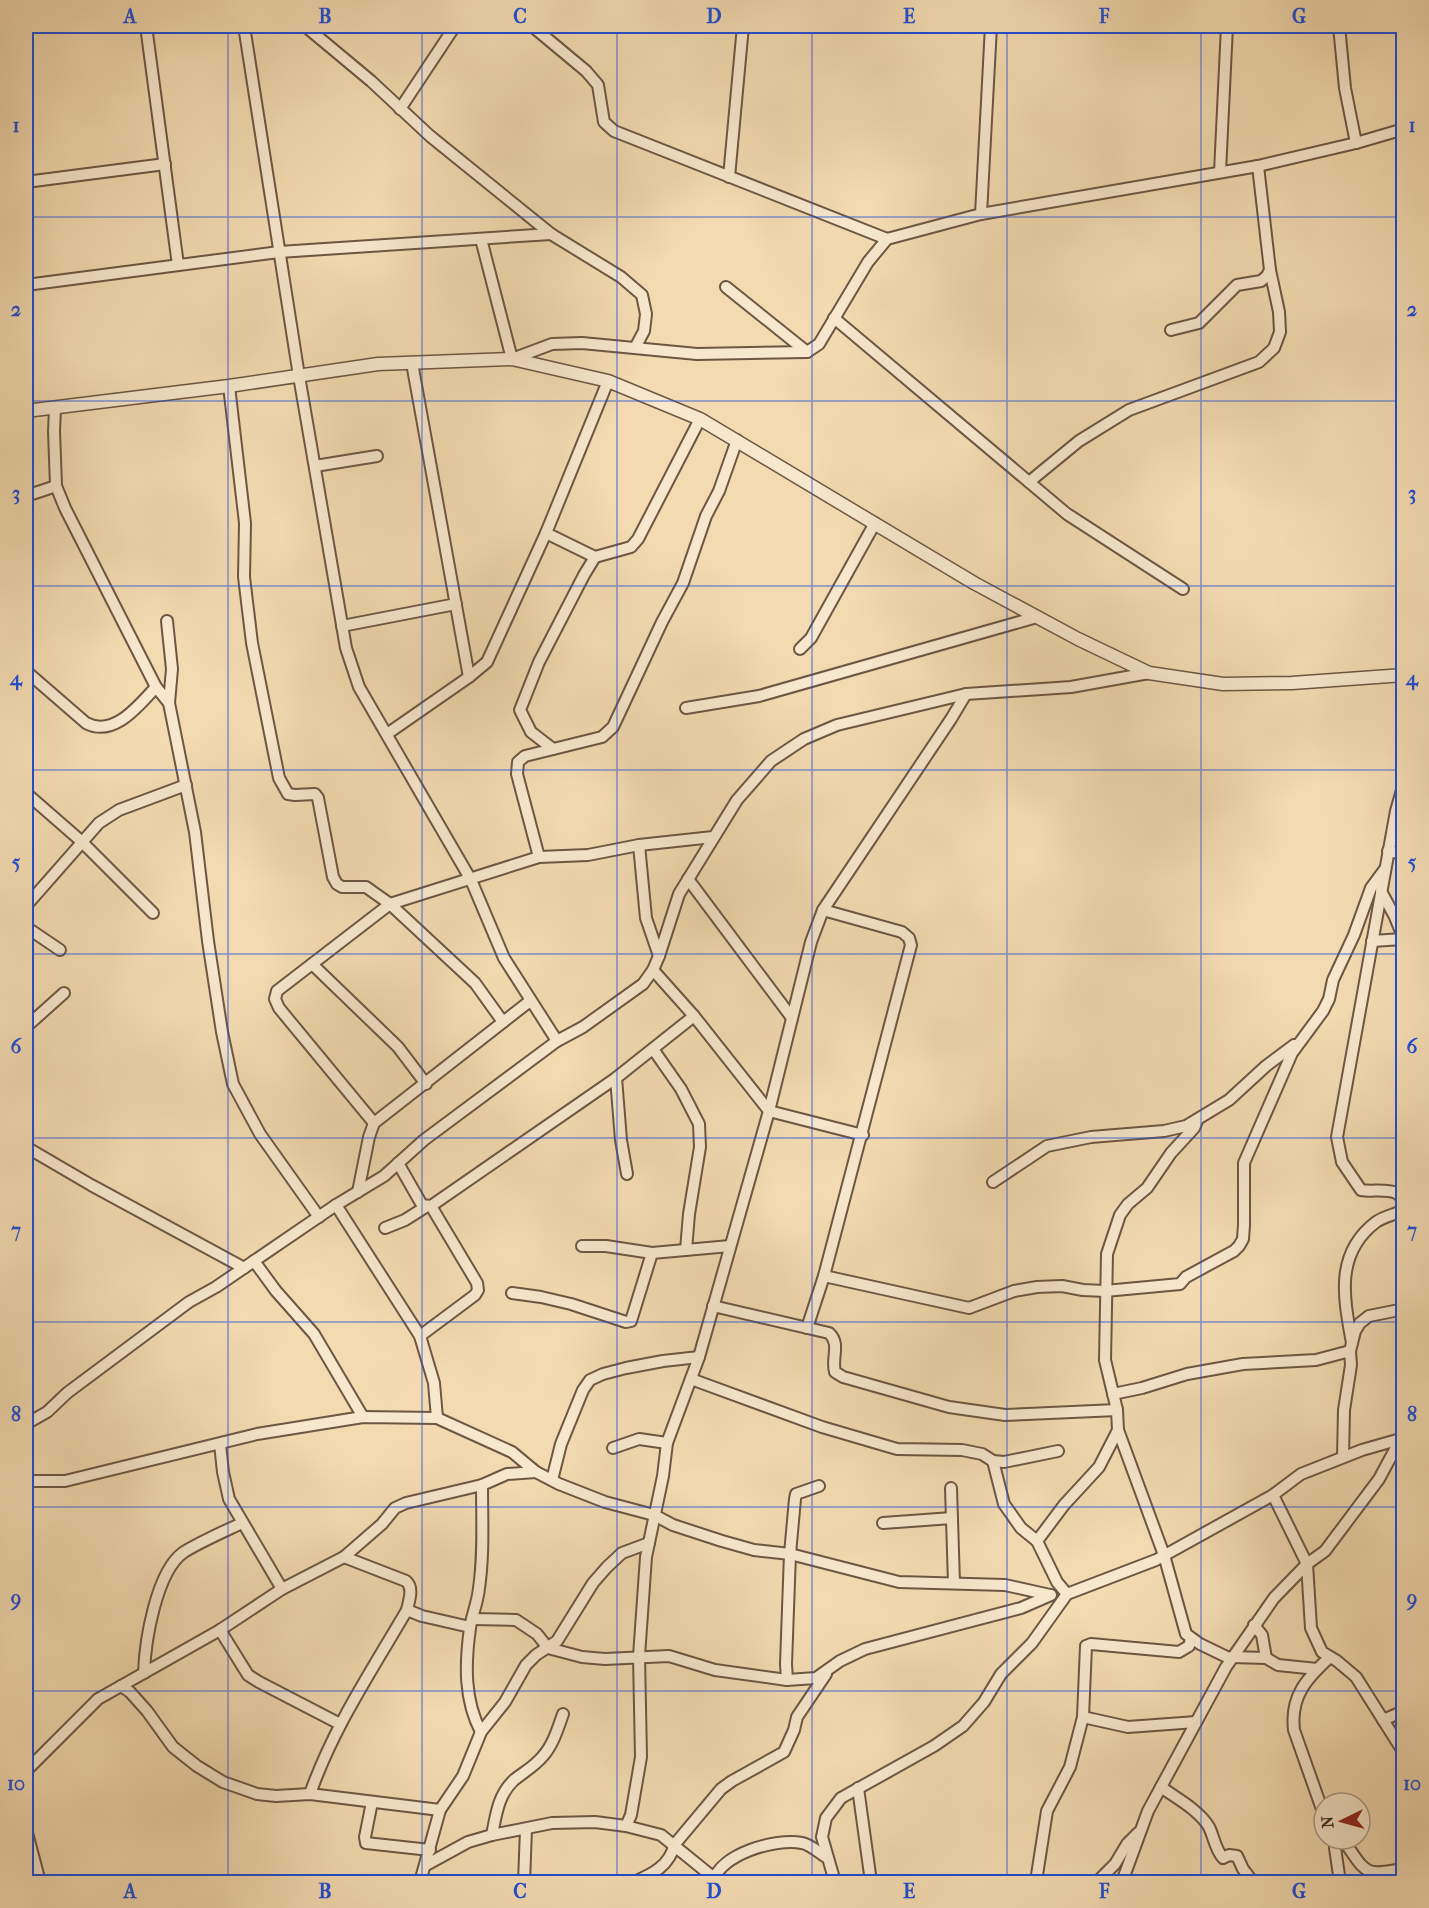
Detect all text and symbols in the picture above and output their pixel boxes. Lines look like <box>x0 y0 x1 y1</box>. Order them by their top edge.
text: A <box>122 5 138 28</box>
text: B <box>318 5 332 28</box>
text: C <box>513 5 527 28</box>
text: D <box>706 5 722 28</box>
text: E <box>903 5 915 28</box>
text: F <box>1098 5 1110 28</box>
text: G <box>1292 5 1306 28</box>
text: 1 <box>12 114 20 137</box>
text: 1 <box>1408 114 1416 137</box>
text: 2 <box>11 298 21 321</box>
text: 2 <box>1407 298 1417 321</box>
text: 3 <box>12 482 20 505</box>
text: 3 <box>1408 482 1416 505</box>
text: 4 <box>9 667 23 691</box>
text: 4 <box>1405 667 1419 691</box>
text: 5 <box>12 851 21 874</box>
text: 5 <box>1408 851 1417 874</box>
text: 6 <box>11 1035 23 1058</box>
text: 6 <box>1407 1035 1419 1058</box>
text: 7 <box>10 1219 21 1242</box>
text: 7 <box>1406 1219 1417 1242</box>
text: 8 <box>11 1403 21 1426</box>
text: 8 <box>1407 1403 1417 1426</box>
text: 9 <box>10 1588 21 1611</box>
text: 9 <box>1406 1588 1417 1611</box>
text: 10 <box>7 1772 25 1795</box>
text: 10 <box>1403 1772 1421 1795</box>
north arrow <box>1312 1791 1372 1851</box>
text: N <box>1317 1815 1338 1829</box>
text: A <box>122 1880 138 1903</box>
text: B <box>318 1880 332 1903</box>
text: C <box>513 1880 527 1903</box>
text: D <box>706 1880 722 1903</box>
text: E <box>903 1880 915 1903</box>
text: F <box>1098 1880 1110 1903</box>
text: G <box>1292 1880 1306 1903</box>

